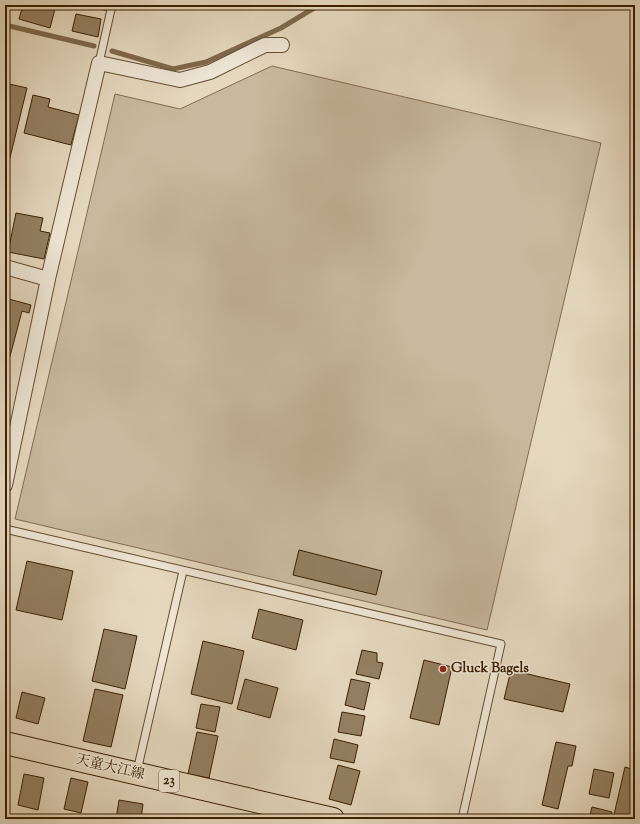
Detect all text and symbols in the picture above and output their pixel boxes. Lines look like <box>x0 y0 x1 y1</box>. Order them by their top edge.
place label: Gluck Bagels <box>451 659 529 679</box>
marker: Gluck Bagels <box>438 664 448 674</box>
street label: 天童大江線 <box>74 750 146 786</box>
road number: 23 <box>159 770 179 792</box>

